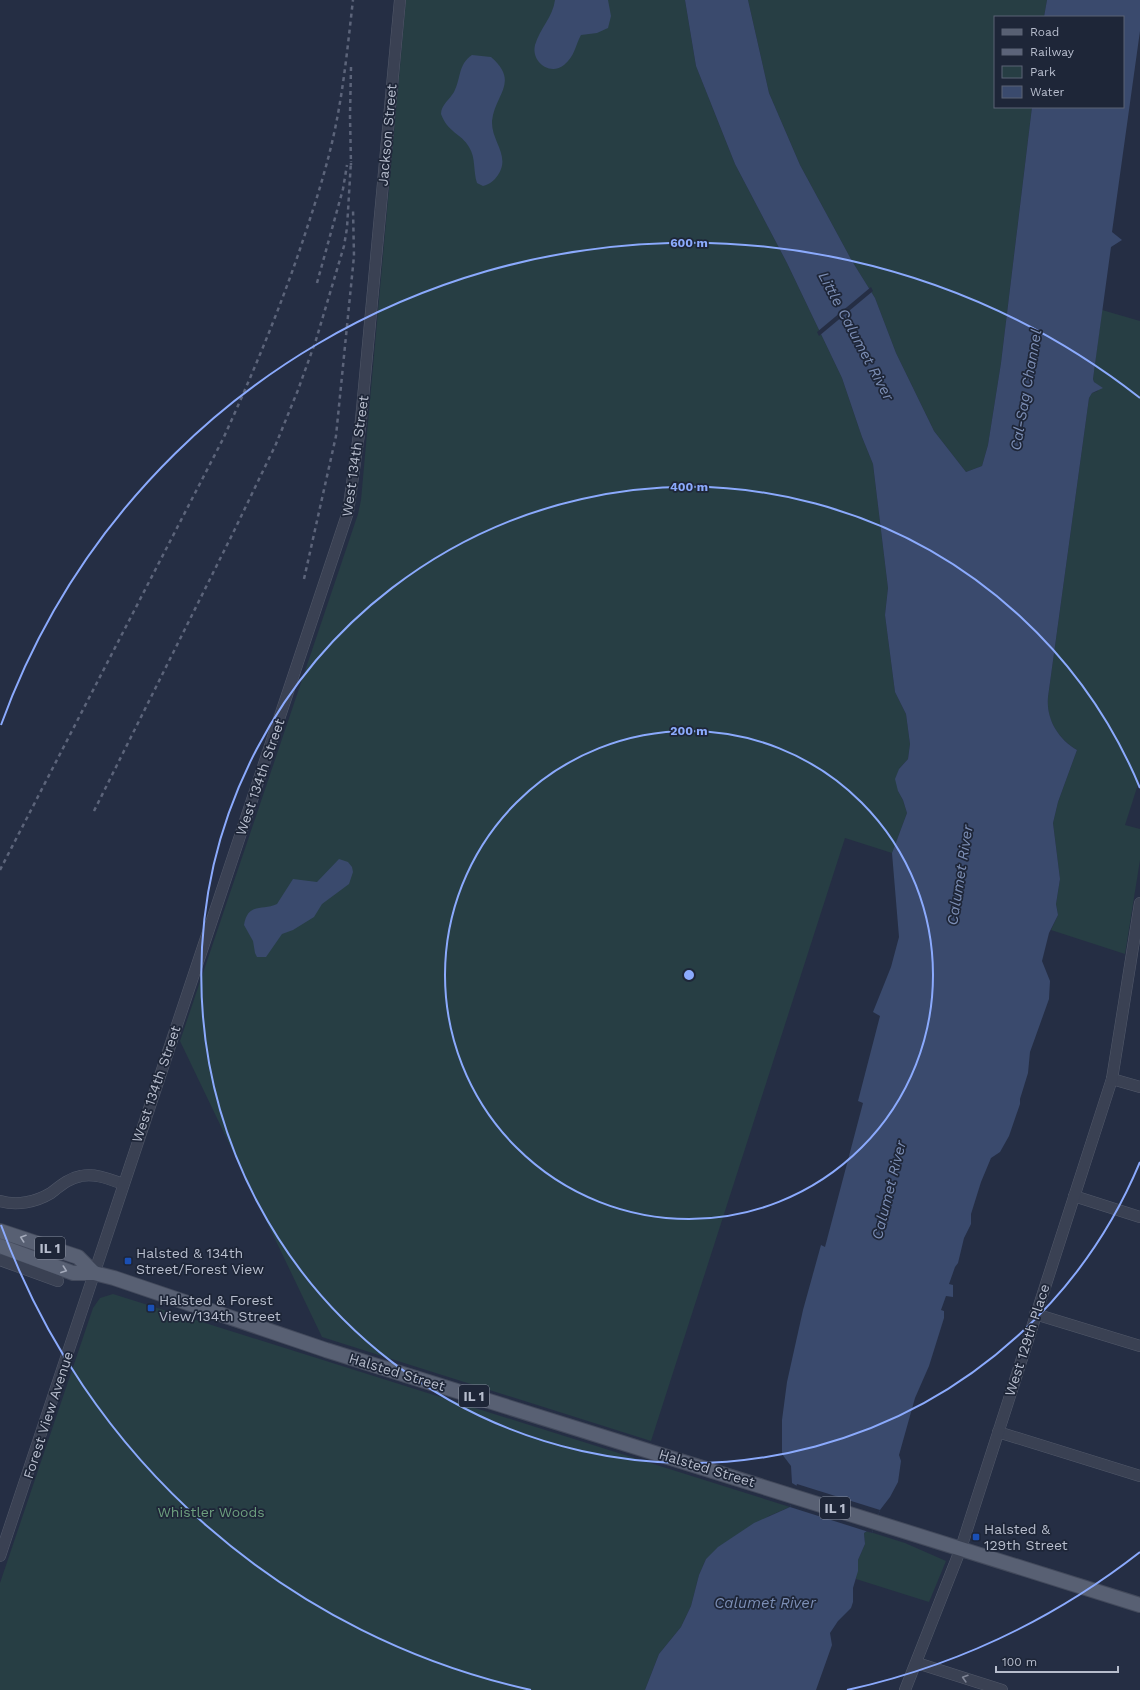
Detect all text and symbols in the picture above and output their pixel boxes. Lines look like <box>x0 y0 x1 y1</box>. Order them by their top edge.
legend <box>994 16 1124 108</box>
text: Road <box>1030 25 1059 39</box>
text: Railway <box>1030 45 1075 59</box>
text: Park <box>1030 65 1056 79</box>
street label: Jackson Street <box>375 83 399 187</box>
text: Water <box>1030 85 1065 99</box>
text: 600 m <box>670 236 708 250</box>
water label: Little Calumet River <box>814 269 898 404</box>
water label: Cal-Sag Channel <box>1006 327 1046 452</box>
street label: West 134th Street <box>339 394 371 518</box>
text: 400 m <box>670 480 708 494</box>
street label: West 134th Street <box>233 716 288 837</box>
text: 200 m <box>670 724 708 738</box>
water label: Calumet River <box>943 822 977 927</box>
centre of rings <box>682 968 696 982</box>
street label: West 134th Street <box>129 1023 184 1144</box>
water label: Calumet River <box>868 1137 910 1241</box>
one-way arrow <box>19 1235 26 1243</box>
road number: IL 1 <box>35 1237 65 1259</box>
place label: Halsted & 134th Street/Forest View <box>136 1245 264 1277</box>
marker: Halsted & 134th Street/Forest View <box>123 1256 133 1266</box>
one-way arrow <box>61 1265 68 1273</box>
street label: West 129th Place <box>1001 1282 1053 1398</box>
place label: Halsted & Forest View/134th Street <box>159 1292 281 1324</box>
marker: Halsted & Forest View/134th Street <box>146 1303 156 1313</box>
street label: Forest View Avenue <box>20 1349 76 1481</box>
street label: Halsted Street <box>347 1350 447 1394</box>
road number: IL 1 <box>459 1385 489 1407</box>
street label: Halsted Street <box>657 1446 757 1490</box>
road number: IL 1 <box>820 1497 850 1519</box>
park label: Whistler Woods <box>157 1504 265 1520</box>
place label: Halsted & 129th Street <box>984 1521 1068 1553</box>
marker: Halsted & 129th Street <box>971 1532 981 1542</box>
water label: Calumet River <box>714 1594 817 1612</box>
scale bar <box>996 1648 1118 1674</box>
text: 100 m <box>1002 1655 1037 1669</box>
one-way arrow <box>961 1674 968 1683</box>

